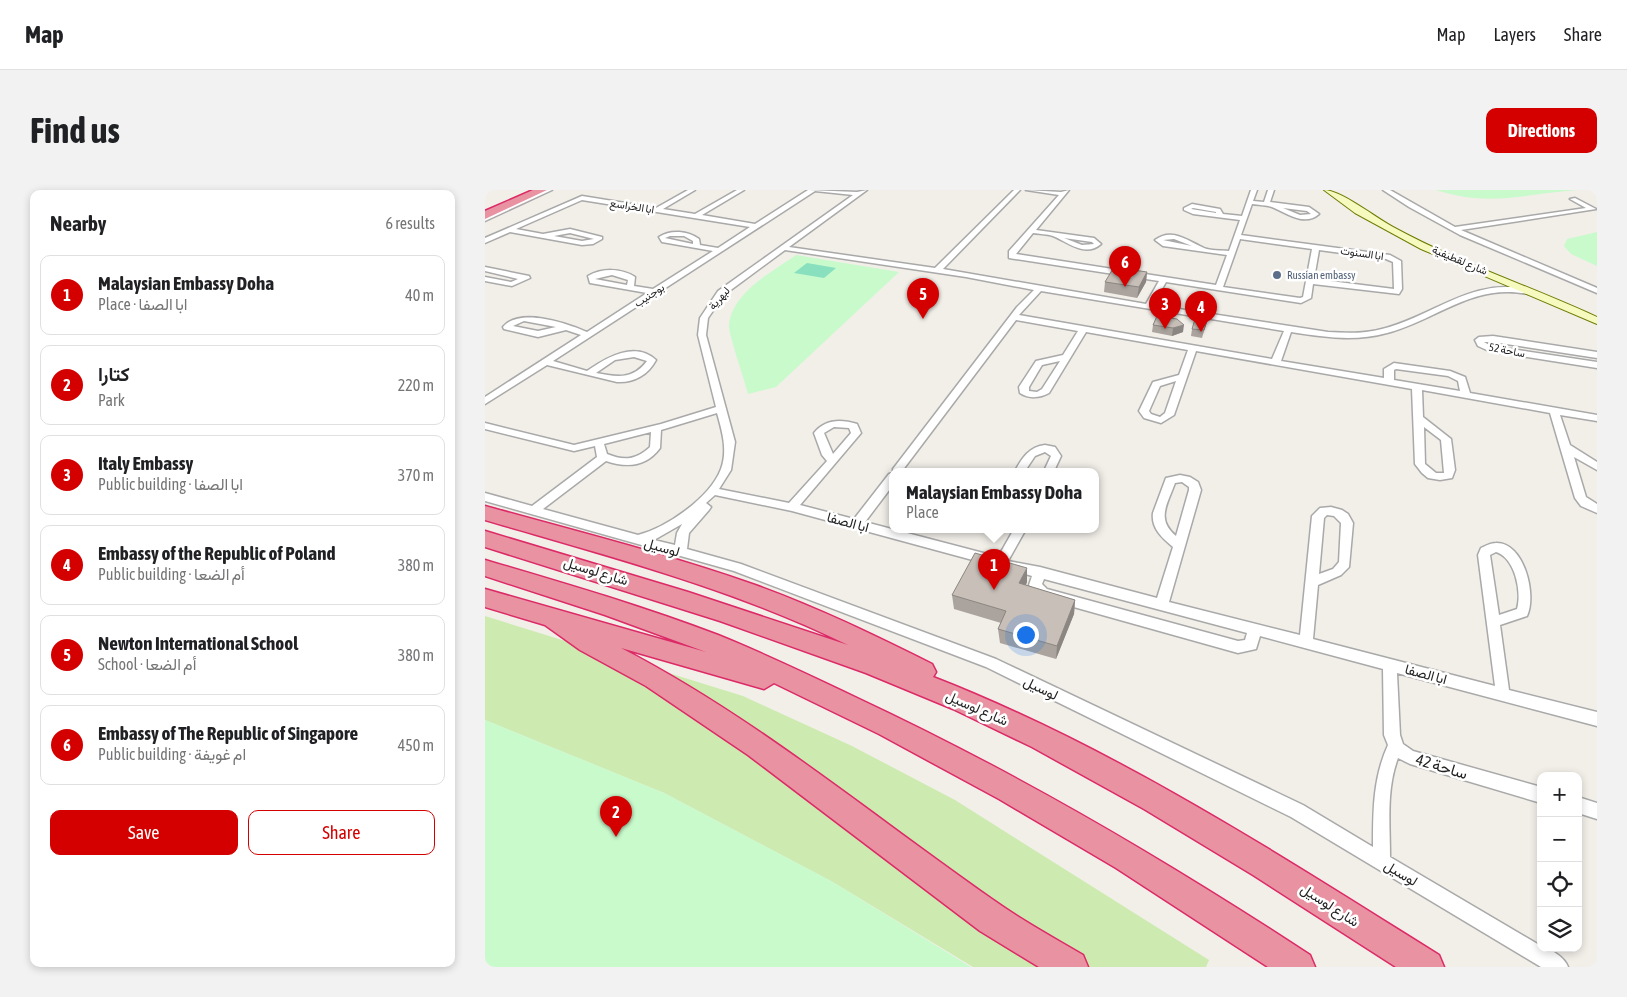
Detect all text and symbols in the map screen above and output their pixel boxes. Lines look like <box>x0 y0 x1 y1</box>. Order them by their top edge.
text: Map <box>25 21 64 48</box>
text: Map <box>1436 24 1465 45</box>
text: Layers <box>1493 24 1536 45</box>
text: Share <box>1564 24 1602 45</box>
button: Directions <box>1486 108 1597 153</box>
text: Find us <box>30 110 120 150</box>
street label: ابا الخراسع <box>609 197 655 217</box>
text: Nearby <box>50 211 106 235</box>
text: 6 results <box>385 214 435 232</box>
street label: شارع لقطيفية <box>1430 243 1490 279</box>
street label: ابا السنوت <box>1340 244 1384 263</box>
pin: 6 <box>1109 246 1141 287</box>
marker: Russian embassy <box>1271 269 1283 281</box>
place label: Russian embassy <box>1287 269 1356 281</box>
text: Malaysian Embassy Doha <box>98 272 274 294</box>
pin: 5 <box>907 278 939 319</box>
street label: بوجنيب <box>632 281 667 310</box>
street label: لبهرية <box>706 284 733 312</box>
text: 1 <box>63 286 71 304</box>
text: 40 m <box>405 286 434 304</box>
pin: 3 <box>1149 288 1181 329</box>
pin: 4 <box>1185 291 1217 332</box>
text: Place · ابا الصفا <box>98 295 188 313</box>
street label: ساحة 52 <box>1488 341 1526 359</box>
text: كتارا <box>98 363 130 385</box>
text: 2 <box>63 376 71 394</box>
text: 220 m <box>398 376 434 394</box>
text: Park <box>98 391 125 409</box>
text: Italy Embassy <box>98 452 193 474</box>
text: 3 <box>63 466 71 484</box>
text: 370 m <box>398 466 434 484</box>
popup <box>889 468 1099 533</box>
text: Public building · ابا الصفا <box>98 475 243 493</box>
text: Malaysian Embassy Doha <box>906 481 1082 503</box>
text: Place <box>906 503 939 521</box>
street label: ابا الصفا <box>825 509 871 536</box>
street label: لوسيل <box>642 534 682 561</box>
text: Embassy of the Republic of Poland <box>98 542 335 564</box>
pin: 1 <box>978 549 1010 590</box>
street label: شارع لوسيل <box>561 554 630 591</box>
text: 4 <box>63 556 71 574</box>
text: 380 m <box>398 556 434 574</box>
text: Public building · أم الضعا <box>98 565 245 583</box>
your location <box>1013 622 1039 648</box>
text: Newton International School <box>98 632 298 654</box>
text: 5 <box>63 646 71 664</box>
text: 380 m <box>398 646 434 664</box>
text: School · أم الضعا <box>98 655 196 673</box>
street label: ابا الصفا <box>1403 661 1449 688</box>
street label: لوسيل <box>1021 673 1061 704</box>
street label: شارع لوسيل <box>942 687 1011 732</box>
text: Embassy of The Republic of Singapore <box>98 722 358 744</box>
text: 6 <box>63 736 71 754</box>
text: 450 m <box>398 736 434 754</box>
text: Public building · ام غويفة <box>98 745 246 763</box>
street label: ساحة 42 <box>1414 750 1470 782</box>
map controls <box>1537 772 1582 952</box>
button: + <box>1537 772 1582 817</box>
pin: 2 <box>600 796 632 837</box>
button: Save <box>50 810 238 855</box>
button: Share <box>248 810 435 855</box>
button: − <box>1537 817 1582 862</box>
street label: لوسيل <box>1381 857 1421 890</box>
button: locate <box>1537 862 1582 907</box>
street label: شارع لوسيل <box>1296 880 1362 932</box>
button: layers <box>1537 907 1582 952</box>

